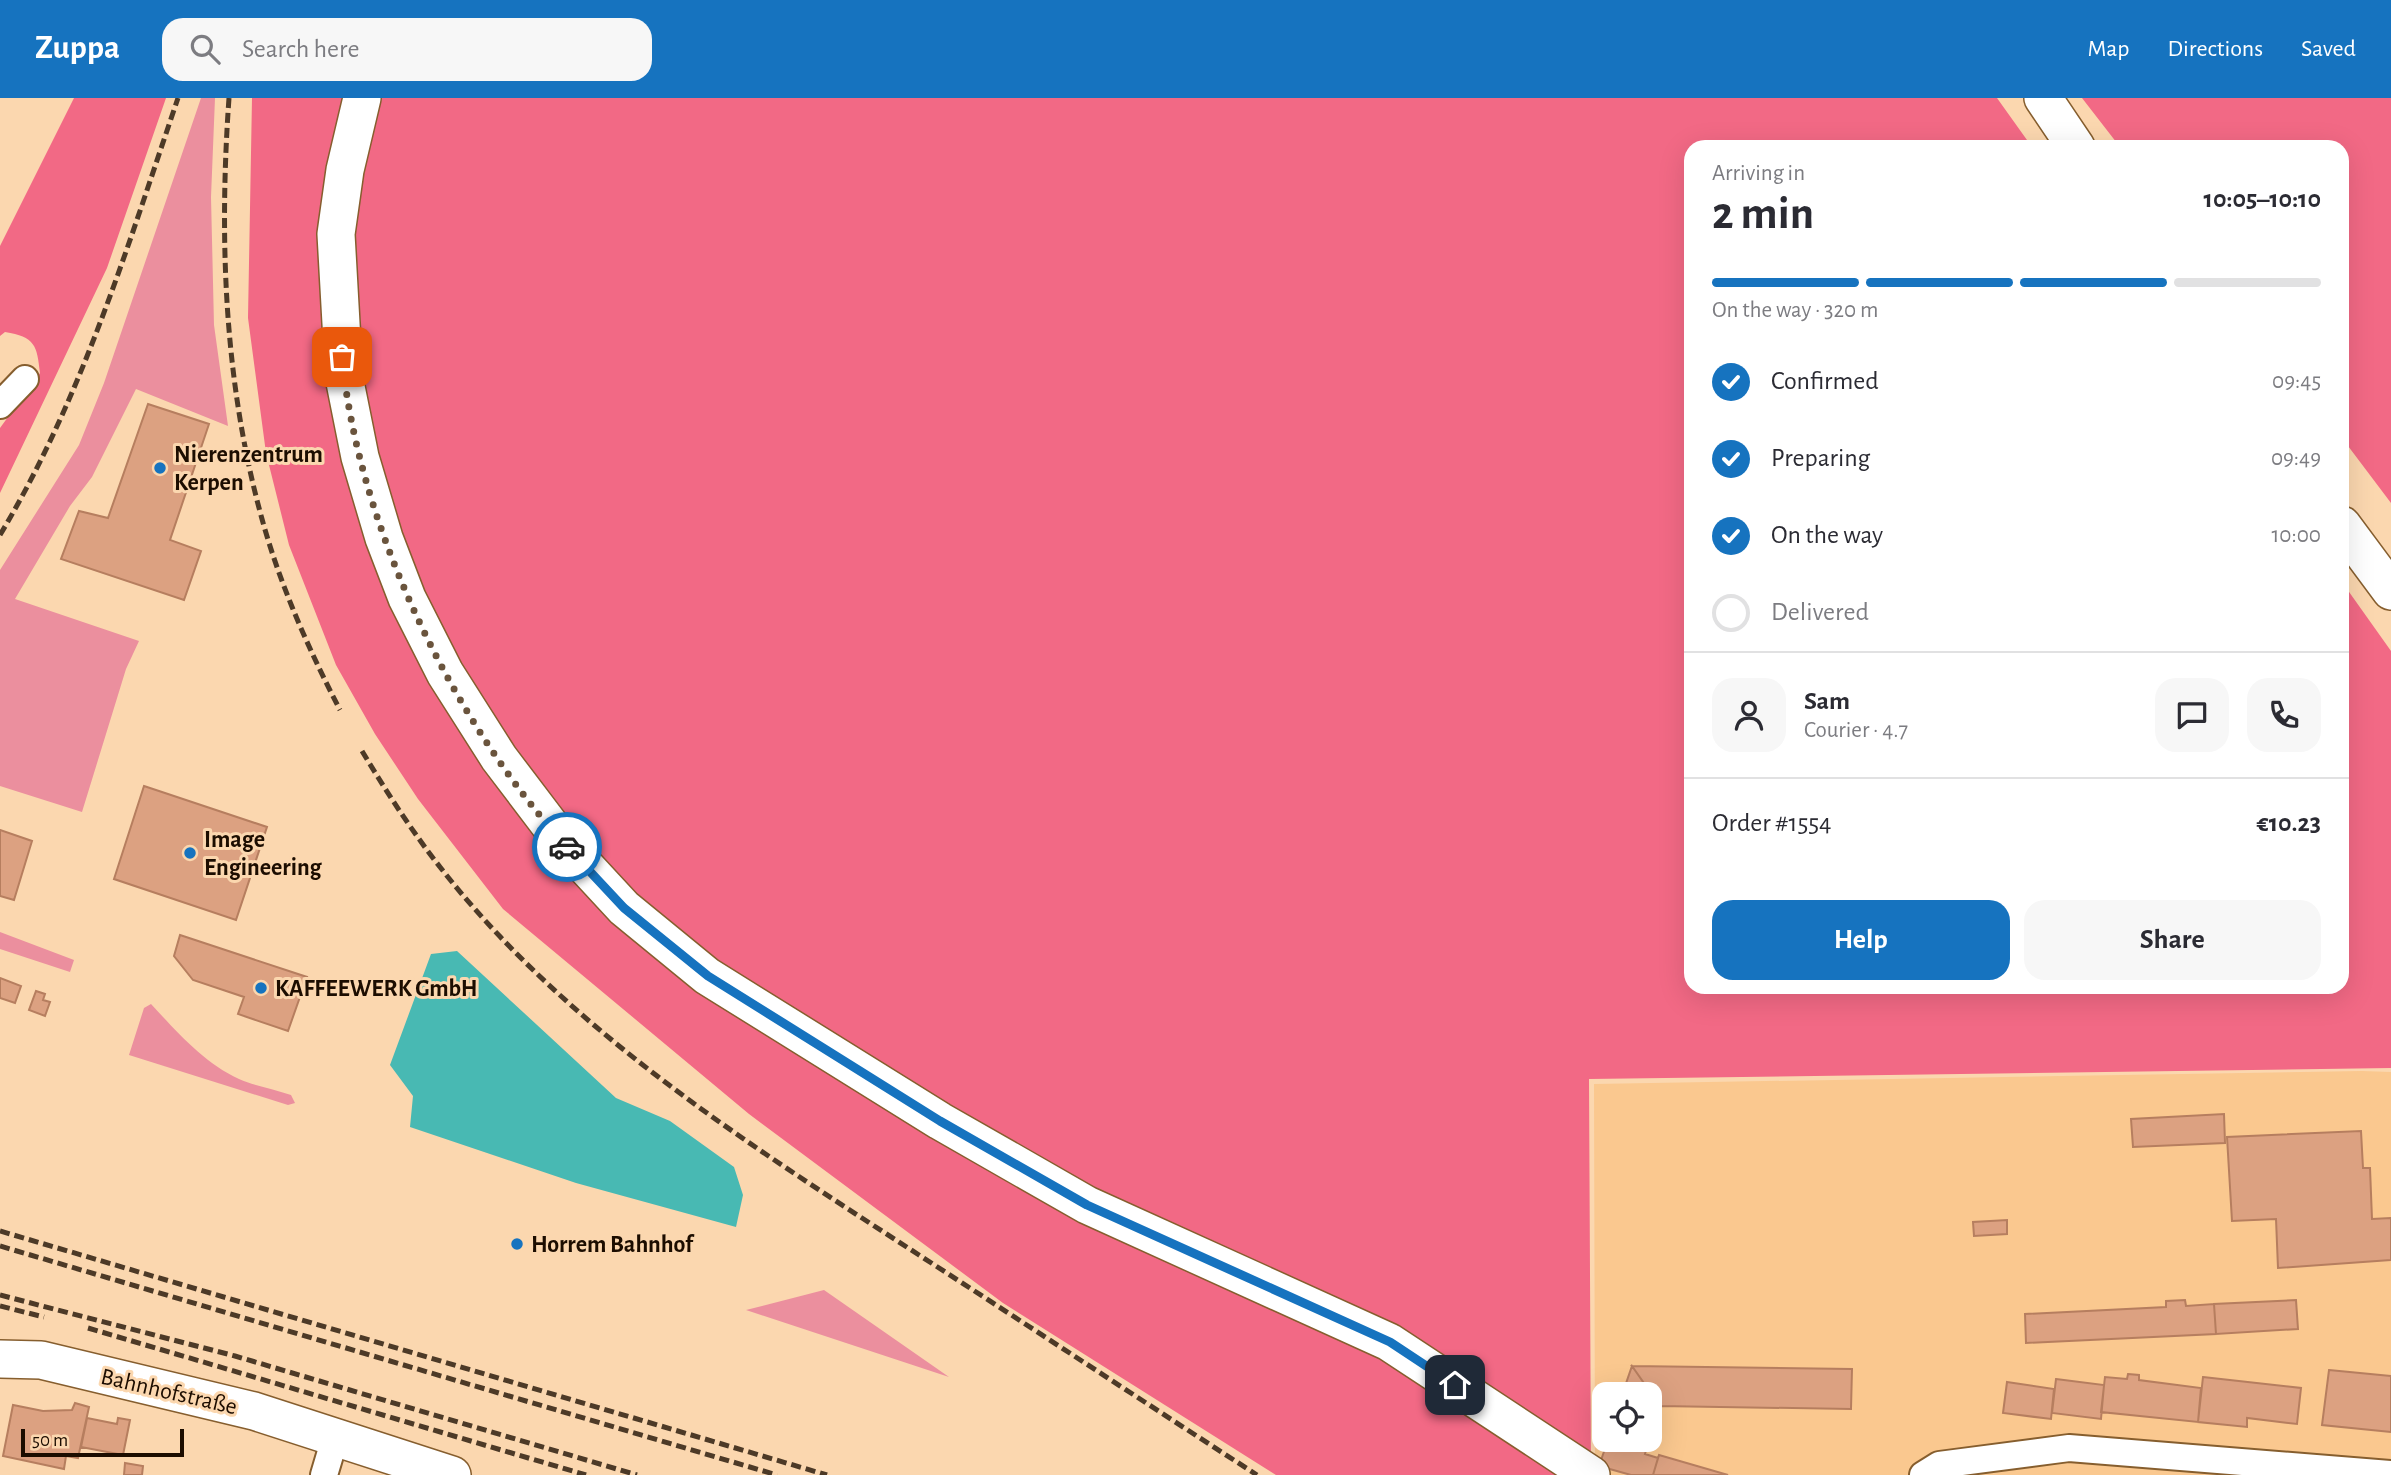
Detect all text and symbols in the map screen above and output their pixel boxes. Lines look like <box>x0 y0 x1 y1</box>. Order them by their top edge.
search box <box>162 18 652 81</box>
icon: search <box>186 30 224 68</box>
text: Zuppa <box>35 32 120 65</box>
text: Search here <box>242 36 359 62</box>
text: Map <box>2087 37 2129 61</box>
text: Directions <box>2167 37 2263 61</box>
text: Saved <box>2301 37 2356 61</box>
text: Arriving in <box>1712 162 1805 185</box>
text: 10:05–10:10 <box>2204 186 2321 212</box>
text: 2 min <box>1712 191 1814 237</box>
text: On the way · 320 m <box>1712 299 1878 322</box>
pin <box>312 327 372 387</box>
icon: bag <box>323 338 361 376</box>
icon: check <box>1712 363 1750 401</box>
text: Confirmed <box>1771 368 1879 394</box>
text: 09:45 <box>2272 370 2321 393</box>
icon: check <box>1712 440 1750 478</box>
place label: Nierenzentrum Kerpen <box>174 443 323 495</box>
text: Preparing <box>1771 445 1870 471</box>
text: 09:49 <box>2271 447 2321 470</box>
marker: Nierenzentrum Kerpen <box>152 460 168 476</box>
icon: check <box>1712 517 1750 555</box>
text: On the way <box>1771 522 1883 548</box>
text: 10:00 <box>2271 524 2321 547</box>
text: Delivered <box>1771 599 1869 625</box>
button: person <box>1712 678 1786 752</box>
button: chat <box>2155 678 2229 752</box>
button: phone <box>2247 678 2321 752</box>
text: Sam <box>1804 688 1850 714</box>
text: Courier · 4.7 <box>1804 719 1908 742</box>
text: Order #1554 <box>1712 810 1832 836</box>
text: €10.23 <box>2257 810 2321 836</box>
courier <box>532 812 602 882</box>
place label: Image Engineering <box>204 828 323 880</box>
icon: car <box>548 828 586 866</box>
marker: Image Engineering <box>182 845 198 861</box>
button: Help <box>1712 900 2010 980</box>
button: Share <box>2024 900 2321 980</box>
place label: KAFFEEWERK GmbH <box>275 977 477 1001</box>
marker: KAFFEEWERK GmbH <box>253 980 269 996</box>
place label: Horrem Bahnhof <box>531 1233 695 1257</box>
marker: Horrem Bahnhof <box>509 1236 525 1252</box>
pin <box>1425 1355 1485 1415</box>
street label: Bahnhofstraße <box>98 1365 239 1419</box>
icon: home <box>1436 1366 1474 1404</box>
map controls <box>1592 1382 1662 1452</box>
button: locate <box>1592 1382 1662 1452</box>
scale bar <box>21 1426 184 1458</box>
text: 50 m <box>32 1431 68 1450</box>

